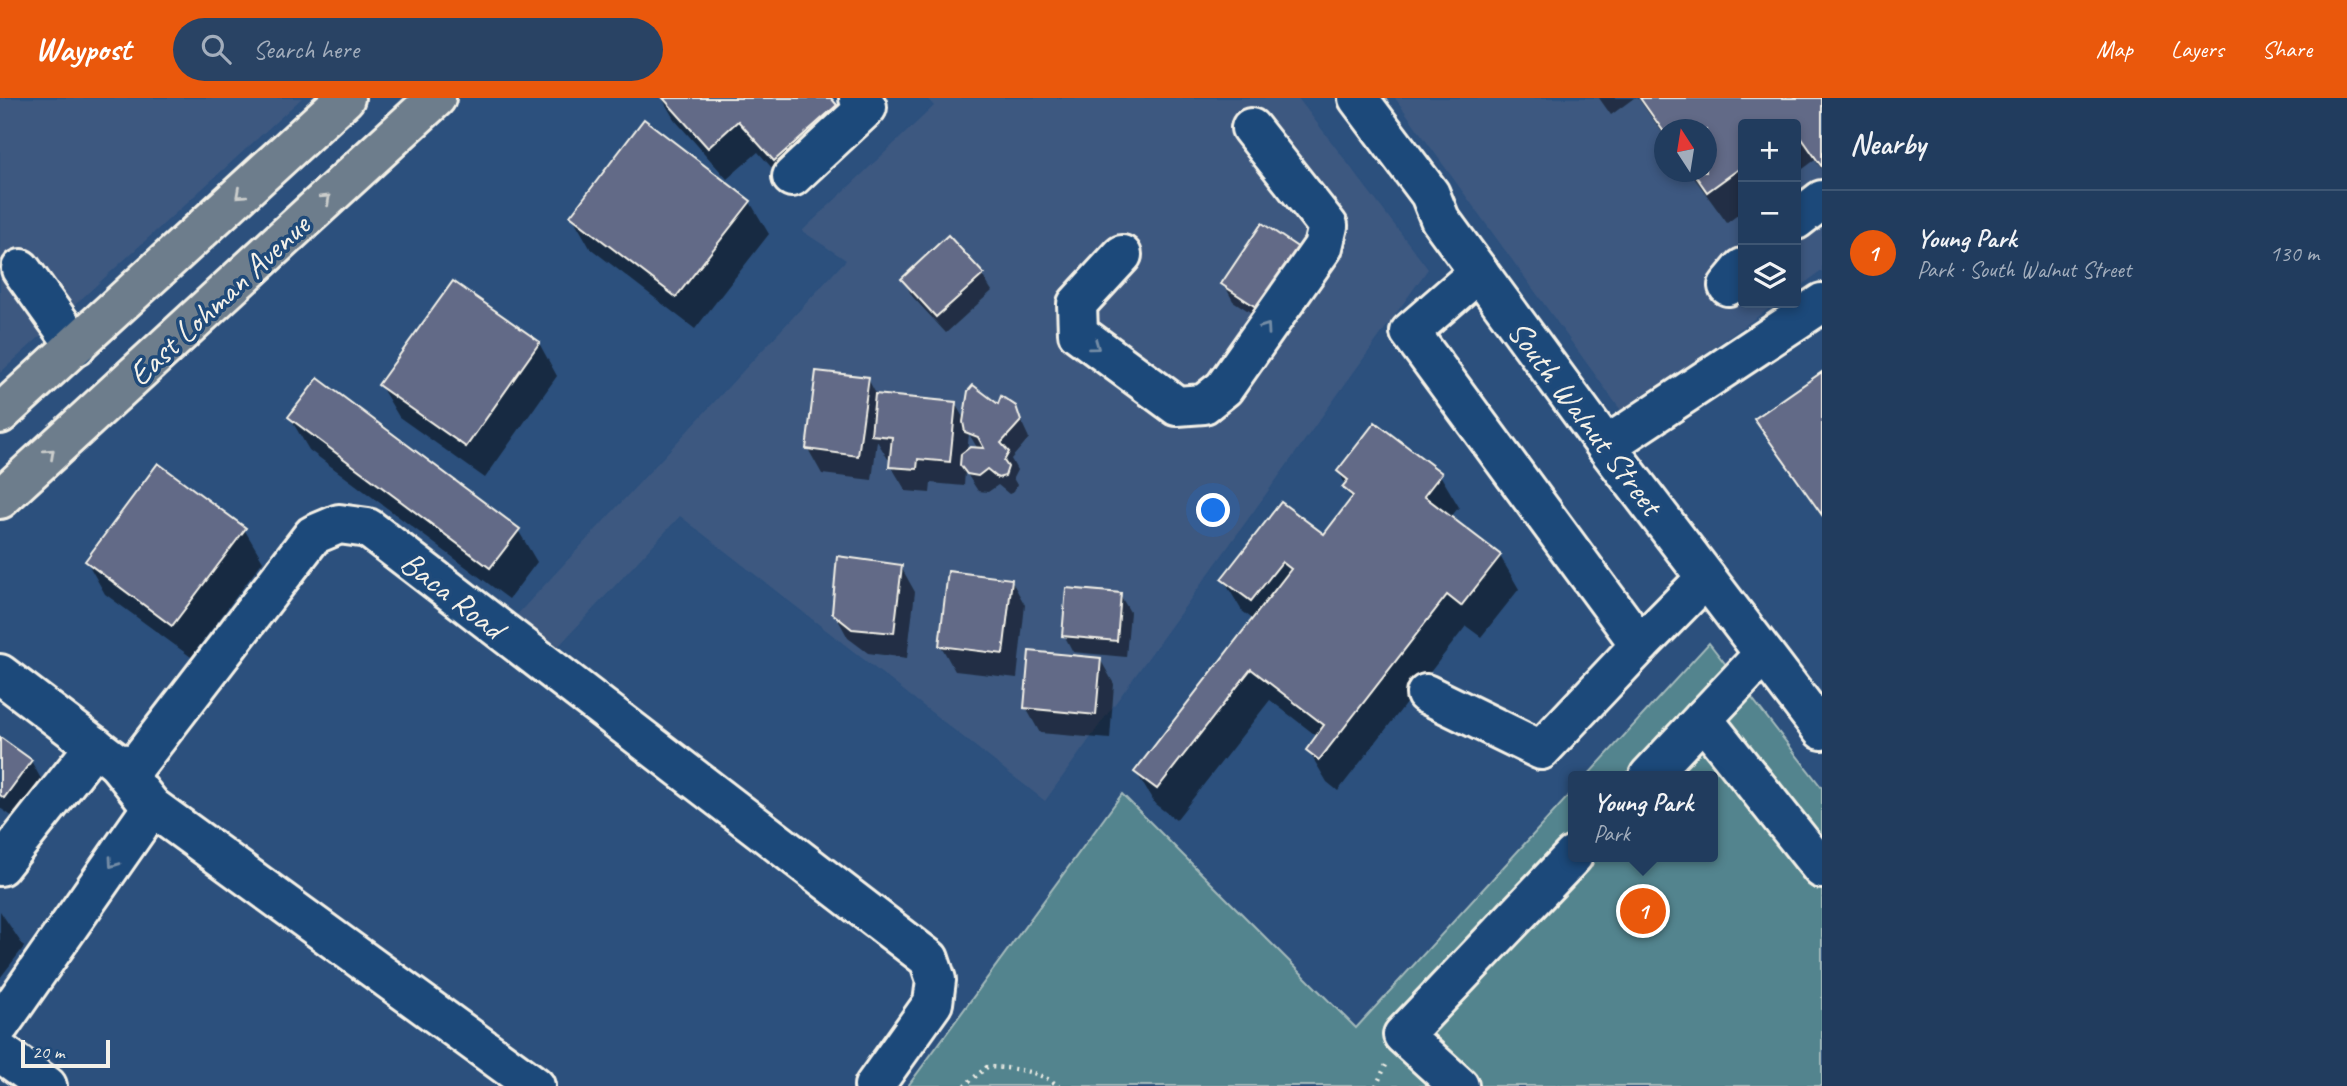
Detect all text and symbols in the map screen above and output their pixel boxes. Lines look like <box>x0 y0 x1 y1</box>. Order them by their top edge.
search box <box>173 18 663 81</box>
text: Waypost <box>35 28 131 70</box>
icon: search <box>197 30 235 68</box>
text: Search here <box>253 33 359 66</box>
text: Map <box>2096 34 2133 64</box>
text: Layers <box>2171 34 2224 64</box>
text: Share <box>2262 34 2312 64</box>
north arrow <box>1654 119 1717 182</box>
map controls <box>1738 119 1801 308</box>
button: + <box>1738 119 1801 182</box>
text: Nearby <box>1850 125 1926 163</box>
button: − <box>1738 182 1801 245</box>
one-way arrow <box>235 185 248 198</box>
one-way arrow <box>318 195 331 208</box>
street label: East Lohman Avenue <box>119 203 320 395</box>
text: Young Park <box>1917 222 2016 255</box>
text: 1 <box>1868 239 1878 268</box>
text: 130 m <box>2270 239 2319 268</box>
button: layers <box>1738 245 1801 308</box>
text: Park · South Walnut Street <box>1917 255 2131 284</box>
street label: South Walnut Street <box>1498 312 1674 526</box>
one-way arrow <box>1258 323 1270 336</box>
one-way arrow <box>1088 338 1100 350</box>
one-way arrow <box>42 449 55 461</box>
your location <box>1196 493 1230 527</box>
street label: Baca Road <box>392 541 517 651</box>
popup <box>1568 771 1718 862</box>
text: Young Park <box>1593 786 1693 819</box>
text: Park <box>1593 819 1630 848</box>
one-way arrow <box>109 855 121 868</box>
pin: 1 <box>1620 885 1666 937</box>
scale bar <box>21 1037 110 1069</box>
text: 20 m <box>32 1040 64 1064</box>

